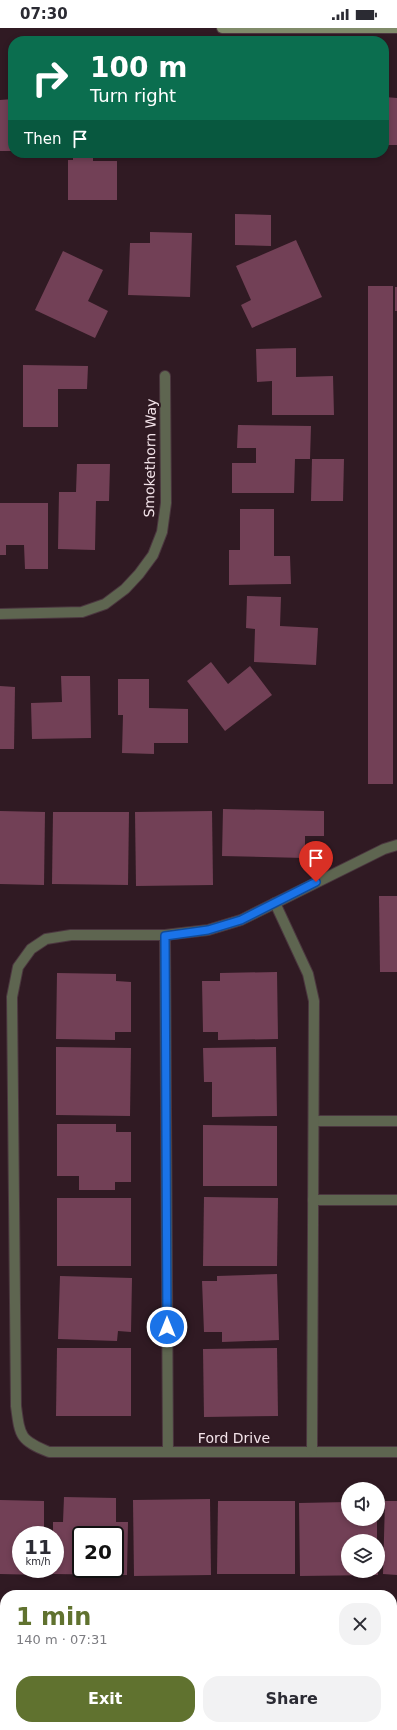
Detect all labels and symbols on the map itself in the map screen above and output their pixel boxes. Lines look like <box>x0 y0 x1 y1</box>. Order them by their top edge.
street label: Smokethorn Way <box>141 398 159 518</box>
pin <box>299 841 333 882</box>
position arrow <box>146 1306 188 1348</box>
street label: Ford Drive <box>198 1430 270 1446</box>
speed limit sign: 20 <box>72 1526 124 1578</box>

